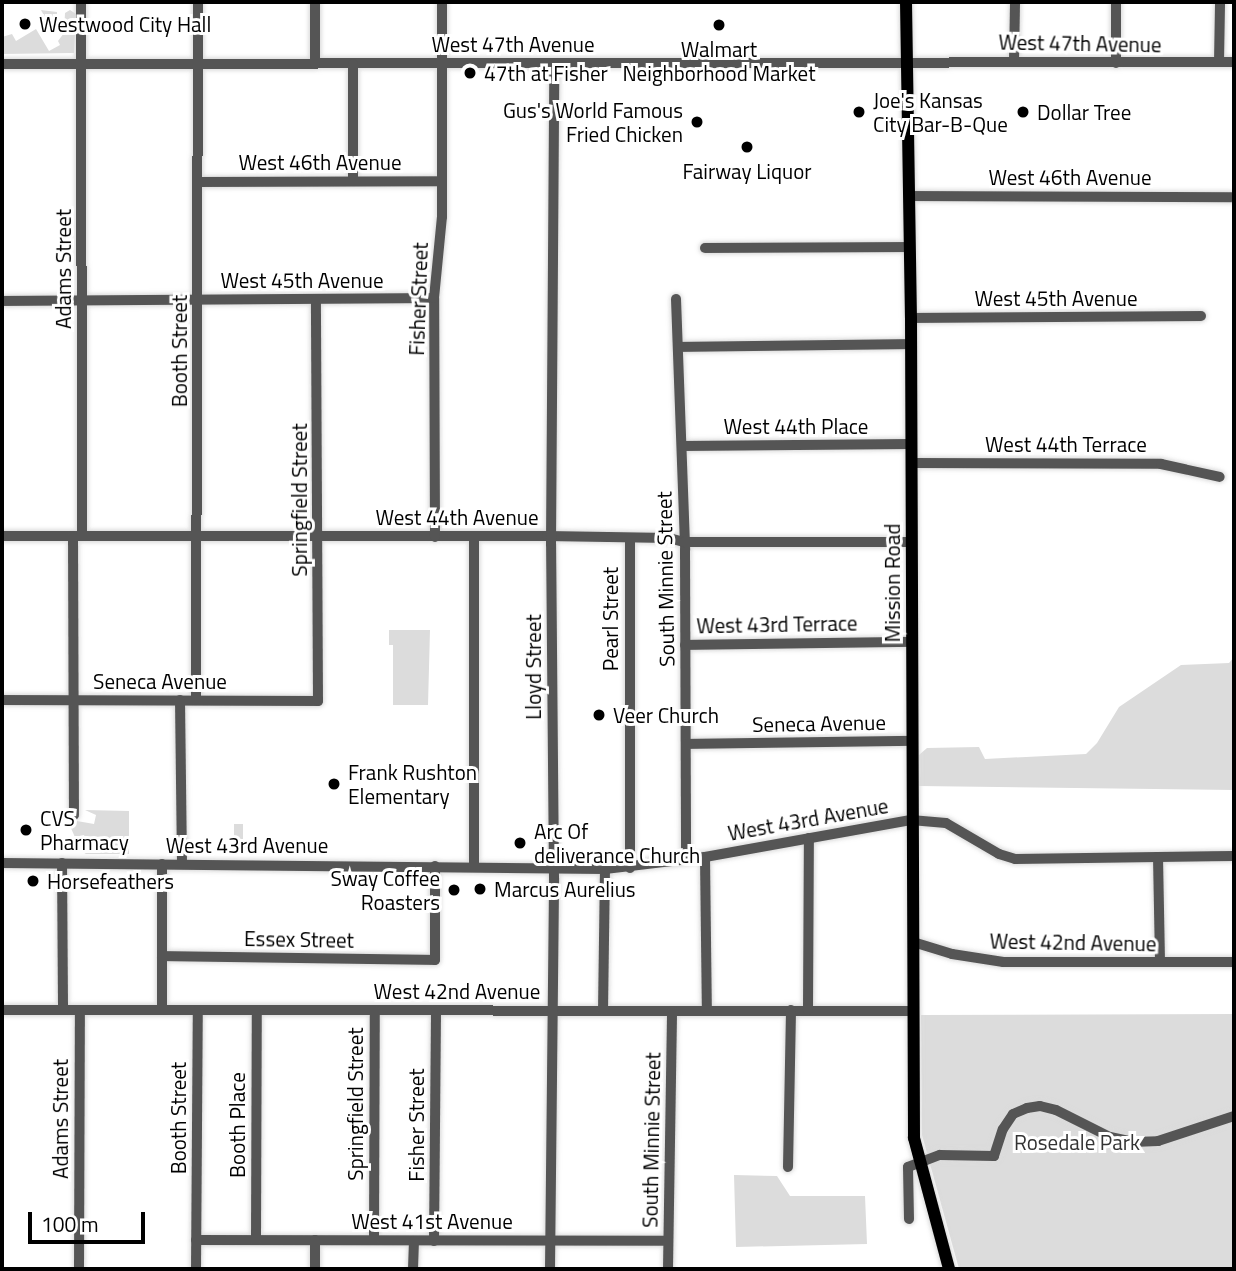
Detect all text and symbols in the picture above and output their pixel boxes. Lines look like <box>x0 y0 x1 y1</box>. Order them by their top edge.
place label: Westwood City Hall <box>39 11 211 37</box>
marker: Westwood City Hall <box>17 16 33 32</box>
marker: Walmart Neighborhood Market <box>711 17 727 33</box>
street label: West 47th Avenue <box>998 29 1162 57</box>
street label: West 47th Avenue <box>431 31 595 57</box>
place label: Walmart Neighborhood Market <box>622 36 816 86</box>
place label: 47th at Fisher <box>484 60 608 86</box>
marker: 47th at Fisher <box>462 65 478 81</box>
place label: Joe's Kansas City Bar-B-Que <box>873 87 1008 137</box>
place label: Gus's World Famous Fried Chicken <box>503 97 683 147</box>
place label: Dollar Tree <box>1037 99 1131 125</box>
marker: Joe's Kansas City Bar-B-Que <box>851 104 867 120</box>
marker: Dollar Tree <box>1015 104 1031 120</box>
marker: Gus's World Famous Fried Chicken <box>689 114 705 130</box>
marker: Fairway Liquor <box>739 139 755 155</box>
street label: West 46th Avenue <box>238 149 402 175</box>
place label: Fairway Liquor <box>682 158 812 184</box>
street label: West 46th Avenue <box>988 164 1152 190</box>
street label: Adams Street <box>50 209 76 329</box>
street label: Fisher Street <box>403 242 433 356</box>
street label: West 45th Avenue <box>220 267 384 293</box>
street label: West 45th Avenue <box>974 285 1138 311</box>
street label: Booth Street <box>166 295 192 407</box>
street label: West 44th Place <box>724 413 868 439</box>
street label: Springfield Street <box>286 423 312 577</box>
street label: West 44th Terrace <box>985 431 1147 457</box>
street label: South Minnie Street <box>651 491 679 667</box>
street label: West 44th Avenue <box>375 504 539 530</box>
street label: Mission Road <box>879 524 905 642</box>
street label: Pearl Street <box>597 567 623 671</box>
street label: West 43rd Terrace <box>696 610 858 638</box>
street label: Lloyd Street <box>520 614 546 720</box>
street label: Seneca Avenue <box>93 668 227 694</box>
place label: Veer Church <box>613 702 719 728</box>
marker: Veer Church <box>591 707 607 723</box>
street label: Seneca Avenue <box>752 709 886 737</box>
place label: Frank Rushton Elementary <box>348 759 477 809</box>
marker: Frank Rushton Elementary <box>326 776 342 792</box>
street label: West 43rd Avenue <box>726 792 890 846</box>
place label: CVS Pharmacy <box>40 805 129 855</box>
place label: Arc Of deliverance Church <box>534 818 700 868</box>
marker: CVS Pharmacy <box>18 822 34 838</box>
street label: West 43rd Avenue <box>166 832 328 858</box>
marker: Arc Of deliverance Church <box>512 835 528 851</box>
place label: Sway Coffee Roasters <box>331 865 440 915</box>
place label: Horsefeathers <box>47 868 174 894</box>
marker: Horsefeathers <box>25 873 41 889</box>
place label: Marcus Aurelius <box>494 876 636 902</box>
marker: Marcus Aurelius <box>472 881 488 897</box>
marker: Sway Coffee Roasters <box>446 882 462 898</box>
street label: Essex Street <box>244 925 354 953</box>
street label: West 42nd Avenue <box>989 928 1157 956</box>
street label: West 42nd Avenue <box>374 978 540 1004</box>
street label: Springfield Street <box>342 1027 368 1181</box>
street label: South Minnie Street <box>637 1052 665 1228</box>
street label: Adams Street <box>47 1059 73 1179</box>
street label: Booth Street <box>165 1062 191 1174</box>
street label: Fisher Street <box>403 1068 429 1182</box>
street label: Booth Place <box>224 1072 250 1178</box>
park label: Rosedale Park <box>1014 1129 1140 1155</box>
scale bar <box>32 1198 149 1242</box>
text: 100 m <box>41 1208 98 1240</box>
street label: West 41st Avenue <box>351 1208 513 1234</box>

